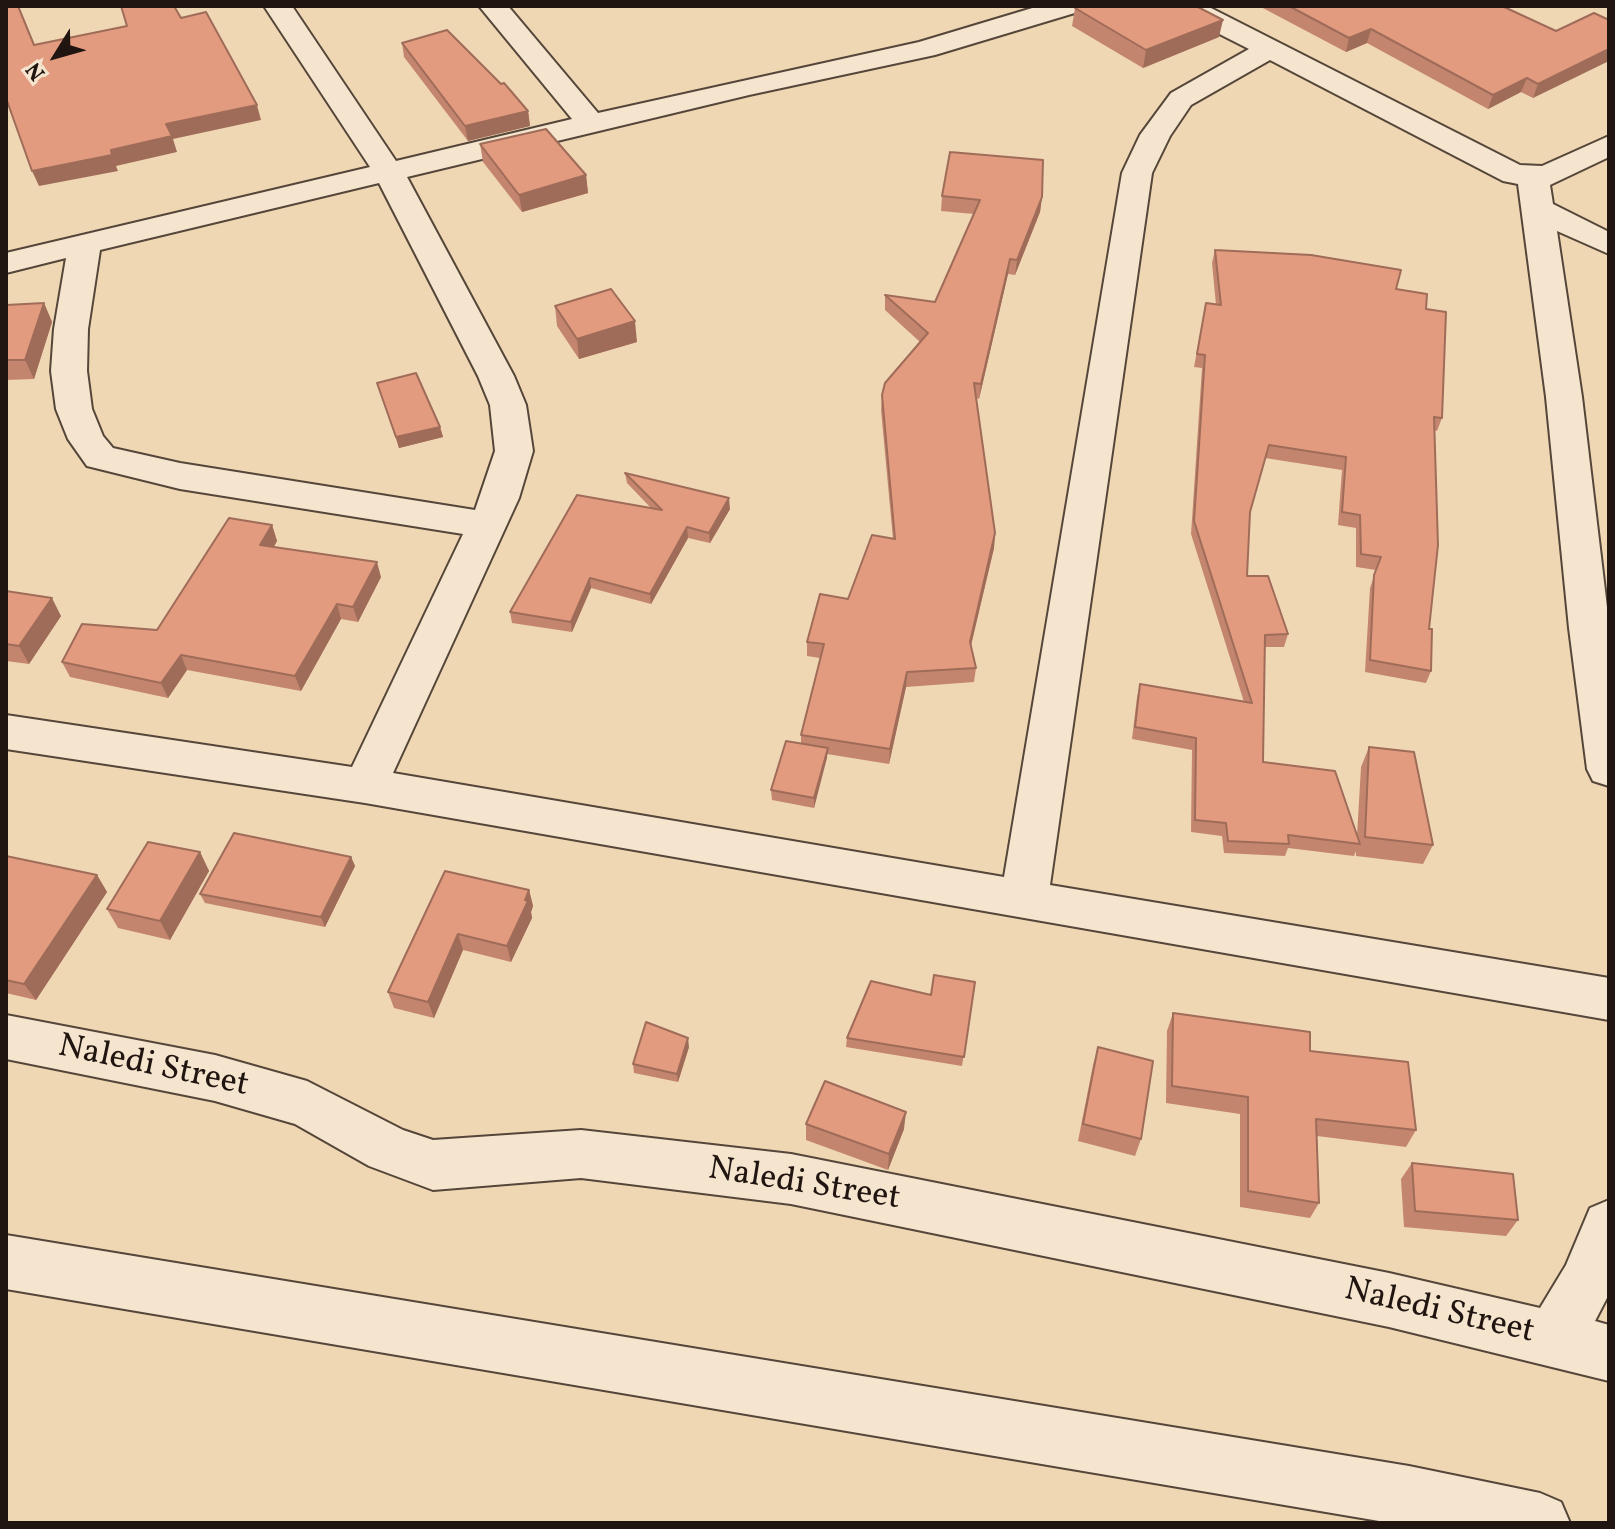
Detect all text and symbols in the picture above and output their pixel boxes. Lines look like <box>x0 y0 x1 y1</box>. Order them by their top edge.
north arrow <box>16 16 96 96</box>
text: N <box>19 55 54 86</box>
street label: Naledi Street <box>54 1028 252 1108</box>
street label: Naledi Street <box>705 1151 903 1221</box>
street label: Naledi Street <box>1340 1271 1538 1355</box>

